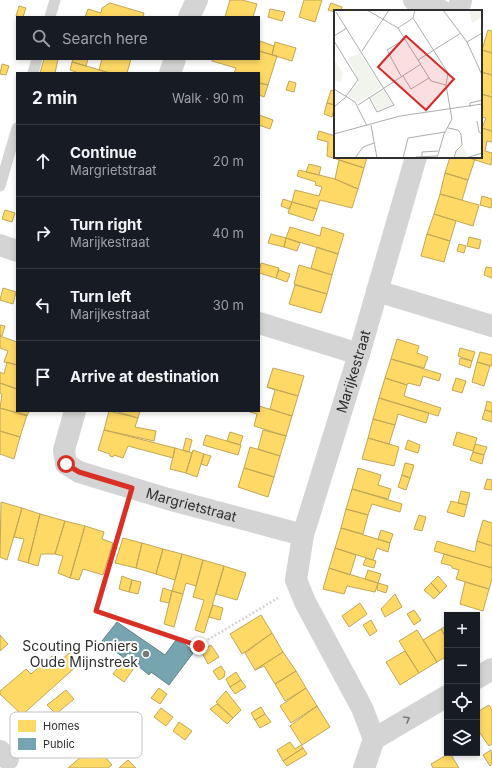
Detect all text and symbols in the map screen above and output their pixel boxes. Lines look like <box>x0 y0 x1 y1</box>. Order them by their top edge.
inset map <box>334 10 482 158</box>
search box <box>16 16 260 60</box>
icon: search <box>30 27 52 49</box>
text: Search here <box>62 29 148 48</box>
text: 2 min <box>32 88 77 108</box>
text: Walk · 90 m <box>172 90 244 106</box>
text: Continue <box>70 143 137 162</box>
icon: ahead <box>32 150 54 172</box>
text: 20 m <box>213 153 244 169</box>
text: Margrietstraat <box>70 162 157 178</box>
text: Turn right <box>70 215 142 234</box>
icon: right <box>32 222 54 244</box>
text: 40 m <box>212 225 244 241</box>
text: Marijkestraat <box>70 234 150 250</box>
text: Turn left <box>70 287 131 306</box>
icon: left <box>32 294 54 316</box>
text: 30 m <box>213 297 244 313</box>
text: Marijkestraat <box>70 306 150 322</box>
street label: Marijkestraat <box>332 327 374 415</box>
icon: arrive <box>32 366 54 388</box>
text: Arrive at destination <box>70 367 219 386</box>
route start <box>57 455 75 473</box>
street label: Margrietstraat <box>144 484 239 525</box>
map controls <box>444 612 480 756</box>
button: + <box>444 612 480 648</box>
place label: Scouting Pioniers Oude Mijnstreek <box>22 637 138 670</box>
route end <box>190 637 208 655</box>
button: − <box>444 648 480 684</box>
marker: Scouting Pioniers Oude Mijnstreek <box>141 649 151 659</box>
button: locate <box>444 684 480 720</box>
legend <box>10 712 142 758</box>
one-way arrow <box>403 717 410 724</box>
text: Homes <box>43 719 80 733</box>
button: layers <box>444 720 480 756</box>
text: Public <box>43 737 75 751</box>

